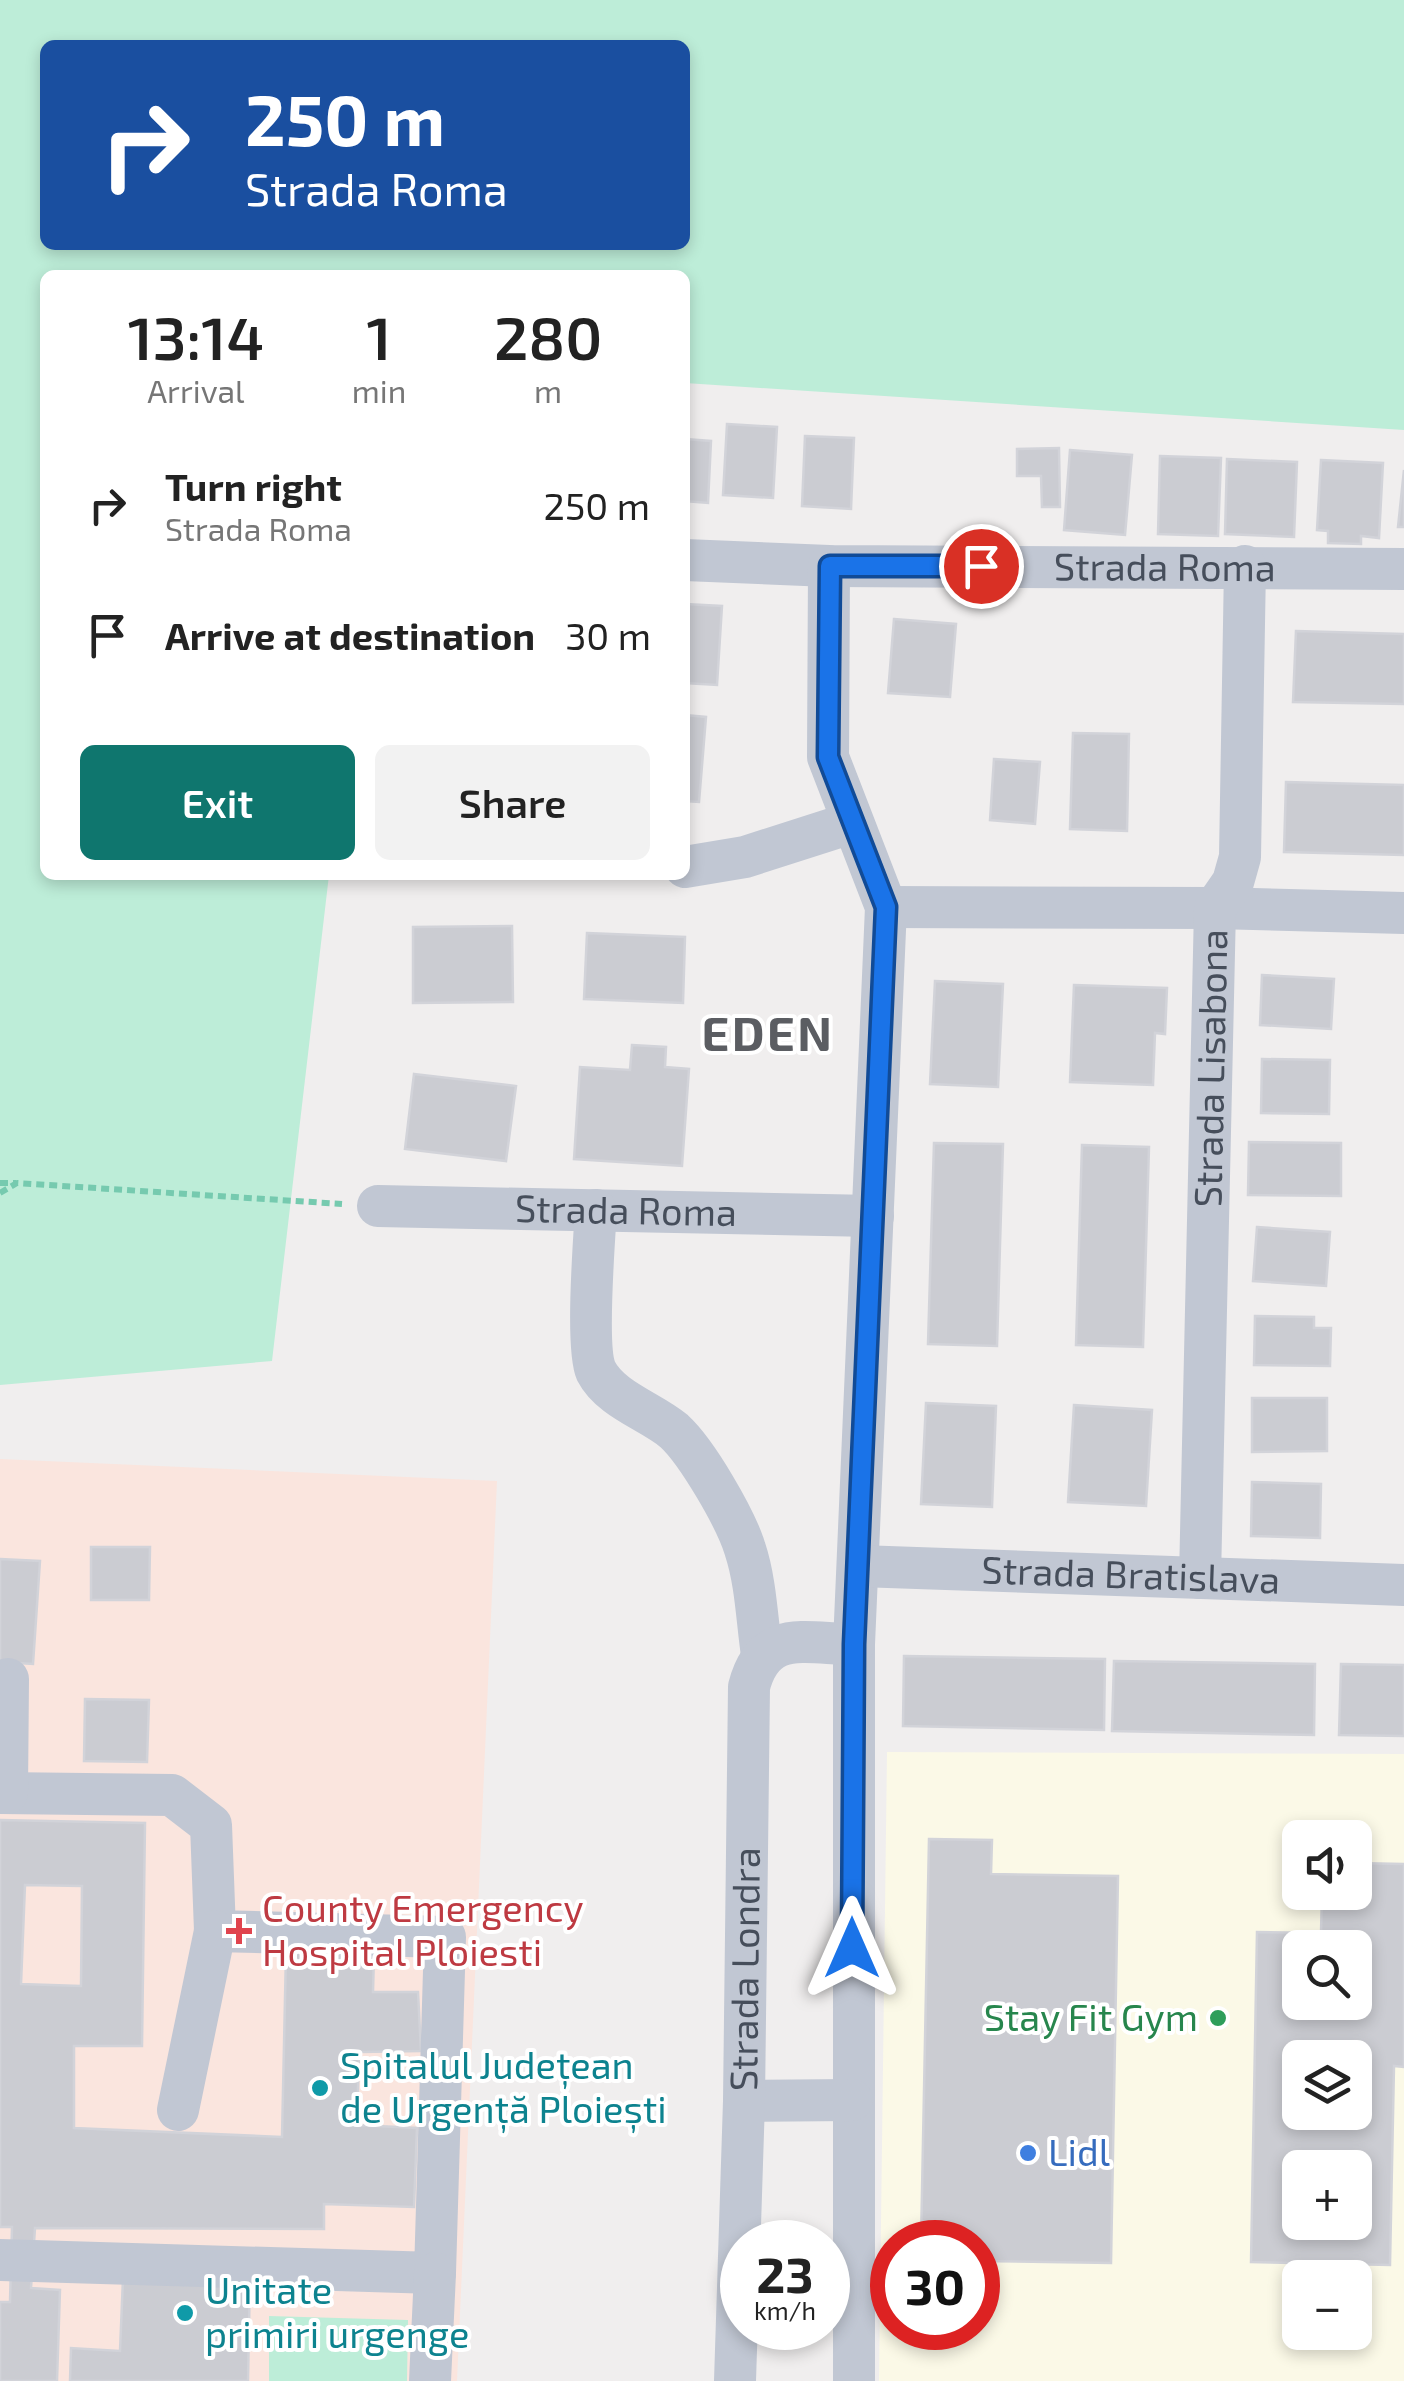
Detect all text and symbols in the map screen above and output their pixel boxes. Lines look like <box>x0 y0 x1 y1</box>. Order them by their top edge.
text: 250 m <box>245 76 445 160</box>
icon: right <box>80 80 210 210</box>
text: Strada Roma <box>245 161 508 215</box>
text: 13:14 <box>128 300 264 372</box>
text: 1 <box>366 300 392 372</box>
text: 280 <box>494 300 602 372</box>
text: Arrival <box>147 371 245 409</box>
text: min <box>352 371 406 409</box>
text: m <box>534 371 562 409</box>
text: Turn right <box>165 463 342 509</box>
icon: right <box>80 478 135 533</box>
text: 250 m <box>544 482 650 528</box>
text: Strada Roma <box>165 509 352 547</box>
pin <box>939 524 1024 609</box>
icon: arrive <box>954 539 1009 594</box>
street label: Strada Roma <box>1054 542 1276 589</box>
icon: arrive <box>80 608 135 663</box>
text: Arrive at destination <box>165 612 535 658</box>
text: 30 m <box>565 612 651 658</box>
button: Exit <box>80 745 355 860</box>
button: Share <box>375 745 650 860</box>
street label: Strada Lisabona <box>1183 928 1236 1208</box>
district label: EDEN <box>702 1003 834 1061</box>
street label: Strada Roma <box>515 1184 737 1234</box>
street label: Strada Bratislava <box>981 1545 1281 1602</box>
map controls <box>1282 1820 1372 2350</box>
button: sound <box>1282 1820 1372 1910</box>
street label: Strada Londra <box>719 1847 768 2091</box>
place label: County Emergency Hospital Ploiesti <box>262 1884 583 1974</box>
position arrow <box>800 1896 904 2000</box>
marker: County Emergency Hospital Ploiesti <box>226 1918 252 1944</box>
button: search <box>1282 1930 1372 2020</box>
place label: Stay Fit Gym <box>984 1993 1198 2039</box>
marker: Stay Fit Gym <box>1207 2007 1229 2029</box>
button: layers <box>1282 2040 1372 2130</box>
place label: Spitalul Județean de Urgență Ploiești <box>340 2041 667 2134</box>
marker: Spitalul Județean de Urgență Ploiești <box>309 2077 331 2099</box>
place label: Lidl <box>1048 2128 1110 2174</box>
marker: Lidl <box>1017 2142 1039 2164</box>
button: + <box>1282 2150 1372 2240</box>
speed limit sign: 30 <box>870 2220 1000 2350</box>
text: 23 <box>756 2243 814 2303</box>
button: − <box>1282 2260 1372 2350</box>
place label: Unitate primiri urgenge <box>205 2266 469 2356</box>
text: km/h <box>754 2295 816 2325</box>
marker: Unitate primiri urgenge <box>174 2302 196 2324</box>

